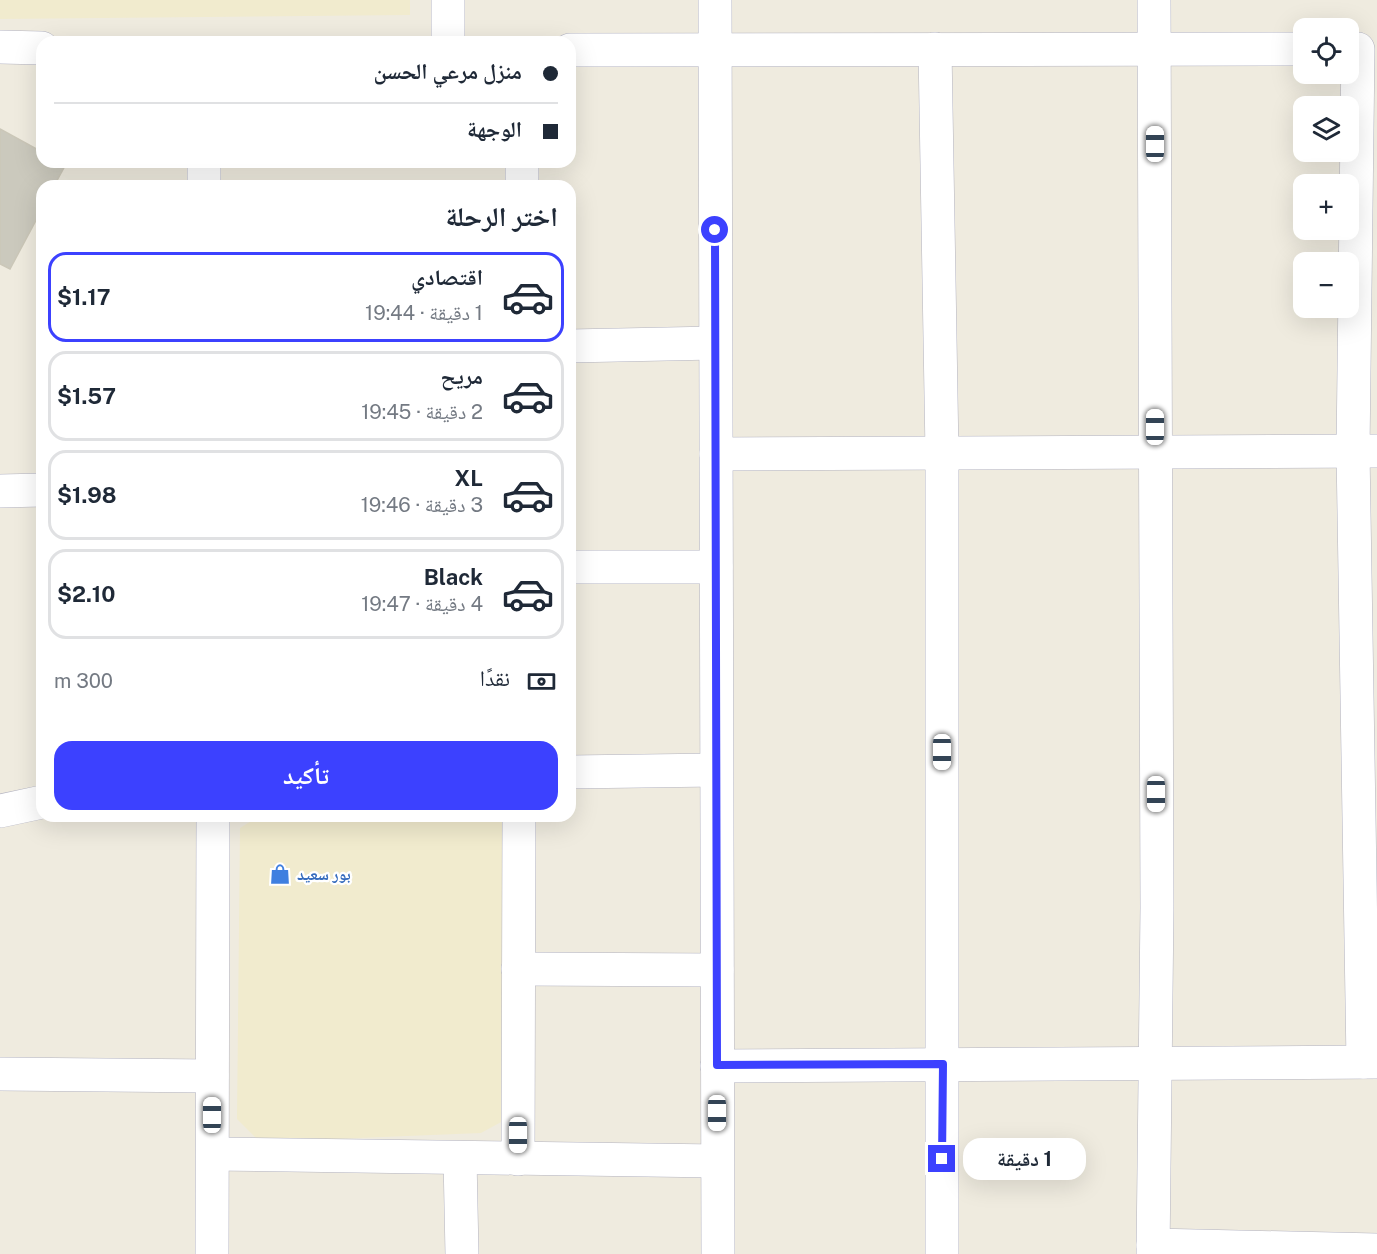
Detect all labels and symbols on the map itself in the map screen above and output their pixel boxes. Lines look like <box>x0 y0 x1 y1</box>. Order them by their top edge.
car <box>1146 126 1164 162</box>
route start <box>701 216 728 243</box>
car <box>1146 409 1164 445</box>
car <box>933 734 951 770</box>
car <box>1147 776 1165 812</box>
shop icon: بور سعيد <box>268 862 292 886</box>
place label: بور سعيد <box>297 865 351 884</box>
car <box>708 1095 726 1131</box>
car <box>203 1097 221 1133</box>
car <box>509 1117 527 1153</box>
callout: 1 دقيقة <box>963 1138 1086 1180</box>
route end <box>928 1145 955 1172</box>

